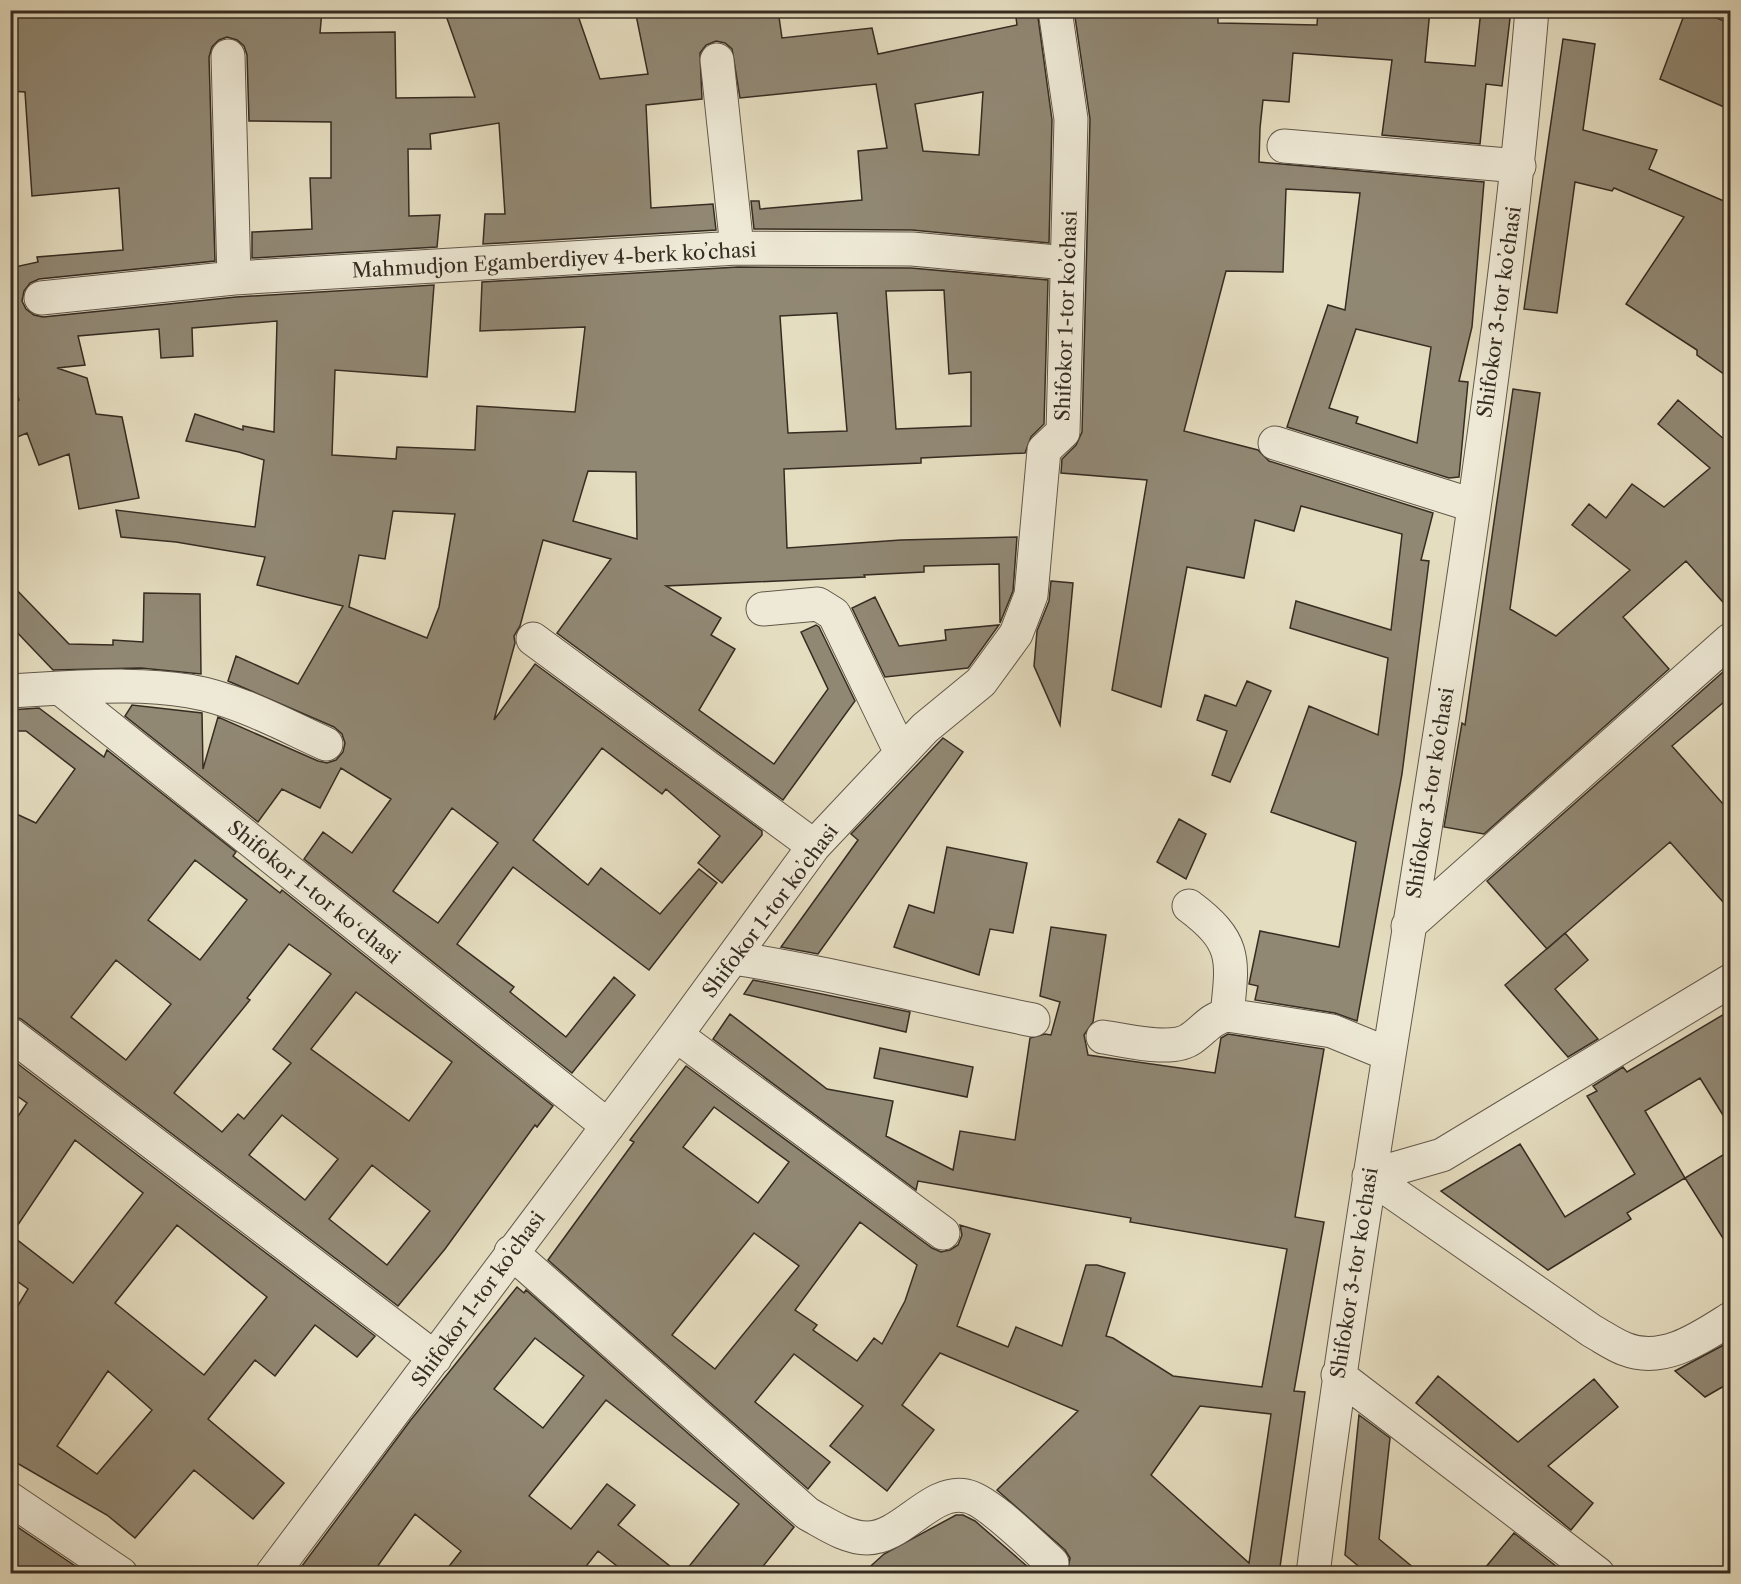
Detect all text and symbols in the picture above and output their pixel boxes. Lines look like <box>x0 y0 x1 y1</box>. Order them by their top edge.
street label: Shifokor 3-tor koʼchasi <box>1472 205 1526 419</box>
street label: Shifokor 1-tor koʼchasi <box>1050 210 1082 422</box>
street label: Mahmudjon Egamberdiyev 4-berk koʼchasi <box>351 237 757 283</box>
street label: Shifokor 3-tor koʼchasi <box>1401 686 1459 900</box>
street label: Shifokor 1-tor koʻchasi <box>223 815 405 969</box>
street label: Shifokor 1-tor koʼchasi <box>697 820 843 1002</box>
street label: Shifokor 3-tor koʼchasi <box>1325 1166 1383 1380</box>
street label: Shifokor 1-tor koʼchasi <box>406 1207 550 1391</box>

